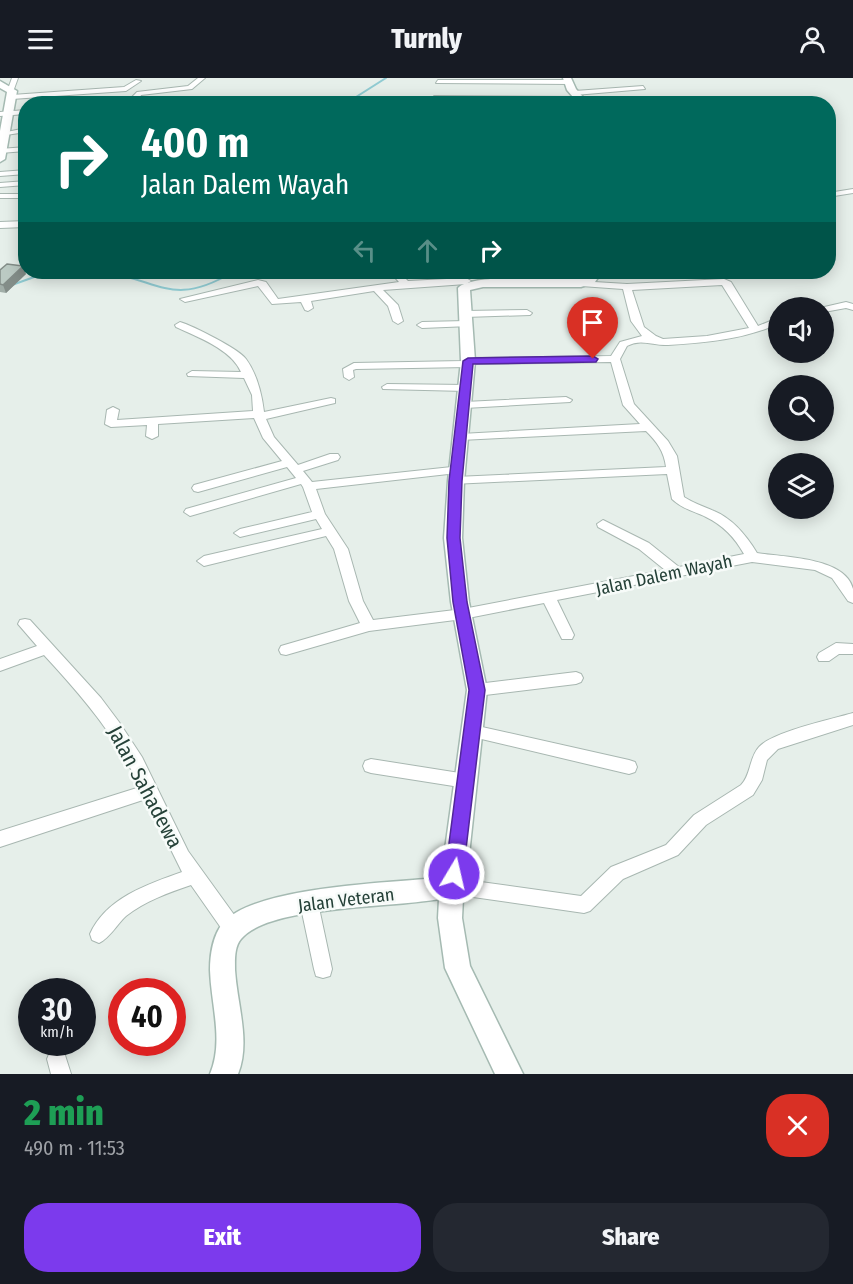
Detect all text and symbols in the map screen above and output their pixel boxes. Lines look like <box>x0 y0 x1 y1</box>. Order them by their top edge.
icon: menu <box>24 23 57 56</box>
text: Turnly <box>391 23 462 55</box>
icon: person <box>796 23 829 56</box>
text: 400 m <box>141 118 249 168</box>
icon: right <box>42 120 120 198</box>
text: Jalan Dalem Wayah <box>141 169 349 201</box>
icon: left <box>348 234 381 267</box>
icon: ahead <box>411 234 444 267</box>
icon: right <box>474 234 507 267</box>
pin <box>567 297 618 359</box>
map controls <box>768 297 834 519</box>
button: sound <box>768 297 834 363</box>
icon: arrive <box>576 306 609 339</box>
button: search <box>768 375 834 441</box>
button: layers <box>768 453 834 519</box>
street label: Jalan Dalem Wayah <box>594 550 734 600</box>
street label: Jalan Sahadewa <box>102 721 188 853</box>
position arrow <box>422 842 486 906</box>
street label: Jalan Veteran <box>297 883 395 917</box>
speed limit sign: 40 <box>108 978 186 1056</box>
text: 30 <box>42 992 72 1028</box>
text: km/h <box>40 1023 74 1041</box>
text: 2 min <box>24 1091 104 1135</box>
button: close <box>766 1094 829 1157</box>
text: 490 m · 11:53 <box>24 1136 125 1160</box>
button: Exit <box>24 1203 421 1272</box>
button: Share <box>433 1203 829 1272</box>

